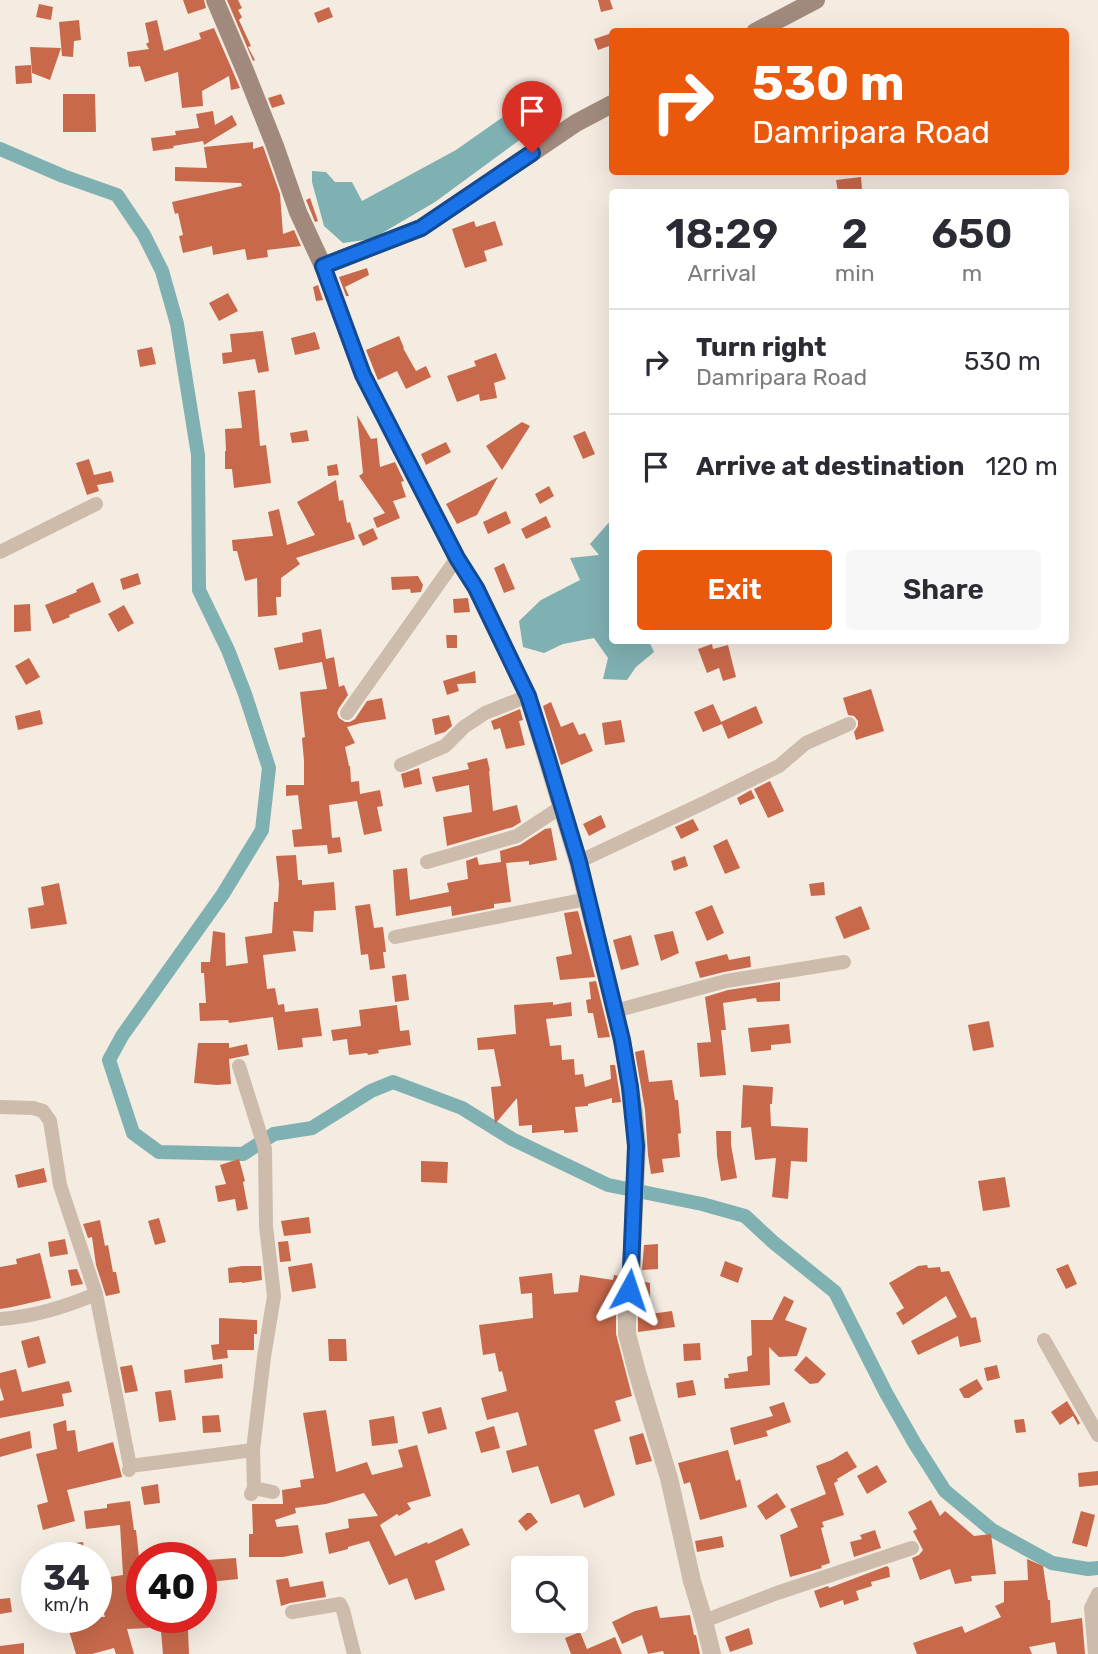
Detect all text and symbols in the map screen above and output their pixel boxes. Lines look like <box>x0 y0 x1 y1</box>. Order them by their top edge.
text: 530 m <box>752 54 905 112</box>
icon: right <box>637 56 728 147</box>
pin <box>502 81 562 153</box>
icon: arrive <box>513 92 551 130</box>
text: Damripara Road <box>752 113 990 151</box>
text: 18:29 <box>665 209 778 259</box>
text: 2 <box>841 209 868 259</box>
text: 650 <box>931 209 1013 259</box>
text: Arrival <box>687 259 756 287</box>
text: min <box>835 259 875 287</box>
text: m <box>962 259 982 287</box>
text: Turn right <box>696 332 826 363</box>
icon: right <box>637 343 675 381</box>
text: 530 m <box>964 346 1041 377</box>
text: Damripara Road <box>696 363 867 391</box>
icon: arrive <box>637 448 675 486</box>
text: Arrive at destination <box>696 451 964 482</box>
text: 120 m <box>985 451 1058 482</box>
button: Exit <box>637 550 832 630</box>
button: Share <box>846 550 1041 630</box>
position arrow <box>592 1253 666 1327</box>
speed limit sign: 40 <box>126 1542 217 1633</box>
map controls <box>511 1556 588 1633</box>
button: search <box>511 1556 588 1633</box>
text: 34 <box>43 1557 90 1599</box>
text: km/h <box>44 1594 89 1616</box>

